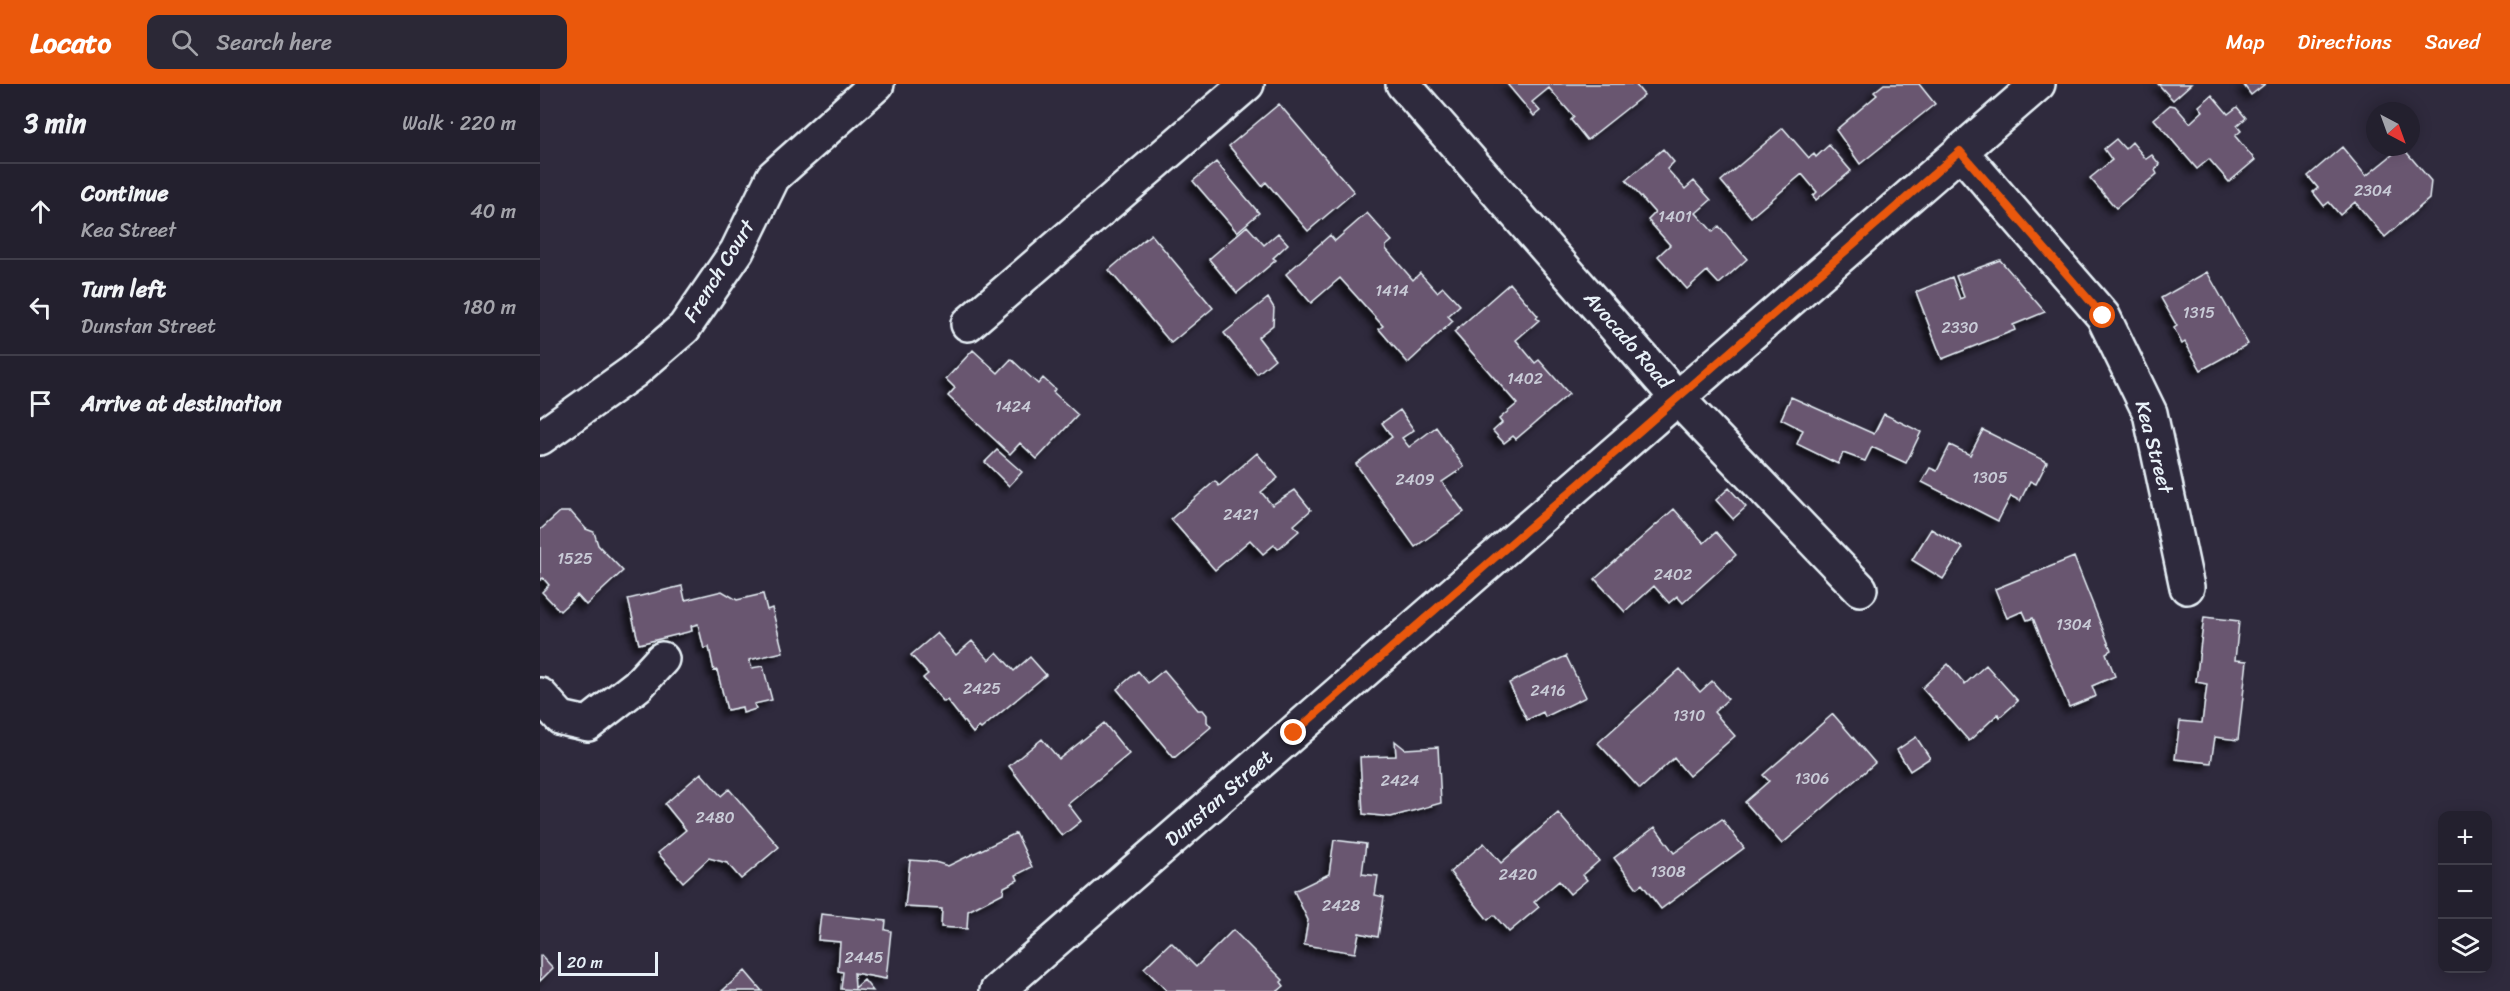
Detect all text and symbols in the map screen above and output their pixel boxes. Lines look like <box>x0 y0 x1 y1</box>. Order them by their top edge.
search box <box>147 15 567 69</box>
text: Locato <box>30 18 111 67</box>
text: Search here <box>216 23 332 62</box>
text: Map <box>2226 23 2264 61</box>
text: Directions <box>2297 23 2392 61</box>
text: Saved <box>2425 23 2480 61</box>
icon: search <box>168 26 201 59</box>
text: 3 min <box>24 100 86 146</box>
north arrow <box>2366 102 2420 156</box>
text: Walk · 220 m <box>402 106 516 141</box>
text: Continue <box>81 174 169 213</box>
house number: 2304 <box>2354 176 2392 205</box>
text: 40 m <box>470 194 516 229</box>
icon: ahead <box>24 195 57 228</box>
house number: 1401 <box>1658 202 1692 231</box>
street label: French Court <box>674 212 765 329</box>
text: Kea Street <box>81 213 176 248</box>
text: Turn left <box>81 270 166 309</box>
house number: 1414 <box>1375 276 1409 305</box>
street label: Avocado Road <box>1574 282 1682 398</box>
text: 180 m <box>462 290 516 325</box>
icon: left <box>24 291 57 324</box>
house number: 1315 <box>2183 298 2215 327</box>
route start <box>2089 302 2115 328</box>
text: Dunstan Street <box>81 309 216 344</box>
house number: 2330 <box>1942 313 1978 342</box>
house number: 1402 <box>1507 364 1543 393</box>
text: Arrive at destination <box>81 384 282 423</box>
icon: arrive <box>24 387 57 420</box>
house number: 1424 <box>995 392 1031 421</box>
street label: Kea Street <box>2125 397 2183 498</box>
house number: 1305 <box>1972 463 2008 492</box>
house number: 2409 <box>1395 465 1435 494</box>
house number: 2421 <box>1223 500 1259 529</box>
house number: 1525 <box>557 544 593 573</box>
house number: 2402 <box>1654 560 1692 589</box>
house number: 1304 <box>2056 610 2092 639</box>
house number: 2425 <box>963 674 1001 703</box>
house number: 2416 <box>1530 676 1566 705</box>
house number: 1310 <box>1673 701 1705 730</box>
route end <box>1280 719 1306 745</box>
street label: Dunstan Street <box>1157 740 1282 855</box>
house number: 1306 <box>1795 764 1829 793</box>
house number: 2424 <box>1381 766 1419 795</box>
house number: 2480 <box>696 803 735 832</box>
map controls <box>2438 811 2492 973</box>
button: + <box>2438 811 2492 865</box>
house number: 1308 <box>1650 857 1686 886</box>
house number: 2420 <box>1499 860 1537 889</box>
button: − <box>2438 865 2492 919</box>
house number: 2428 <box>1322 891 1360 920</box>
button: layers <box>2438 919 2492 973</box>
house number: 2445 <box>844 943 884 972</box>
text: 20 m <box>567 948 603 977</box>
scale bar <box>558 949 658 976</box>

